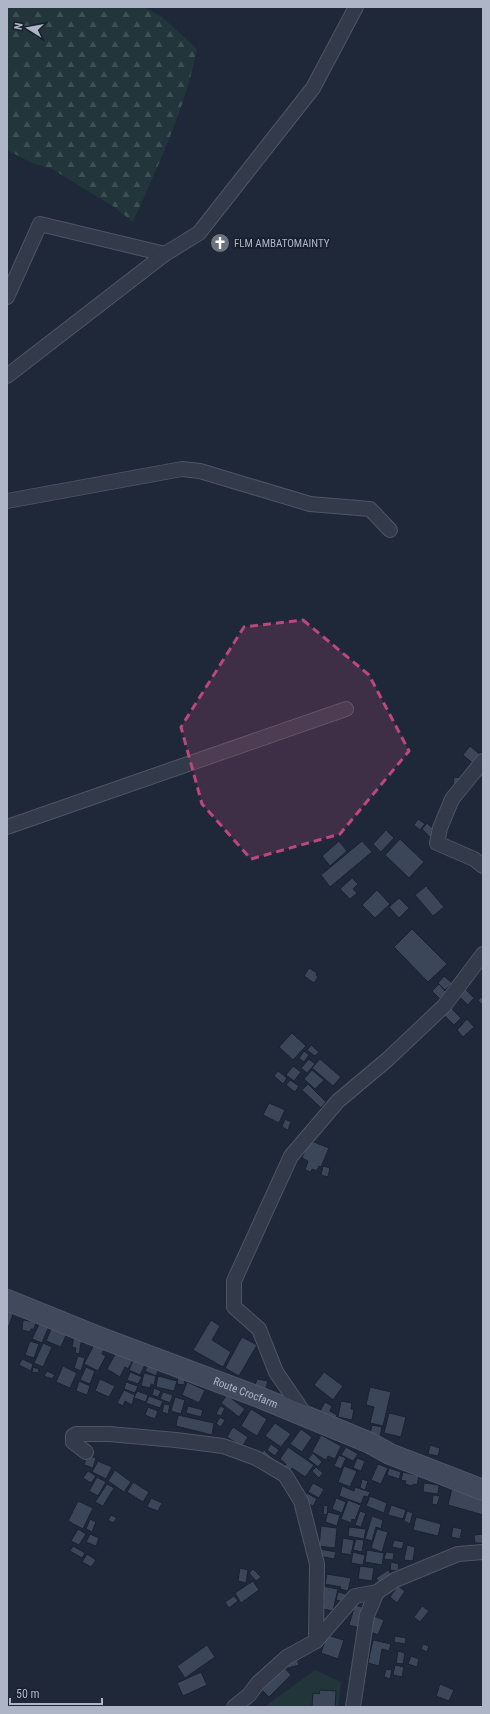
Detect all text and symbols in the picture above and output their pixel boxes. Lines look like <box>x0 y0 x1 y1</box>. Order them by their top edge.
north arrow <box>8 8 48 48</box>
text: N <box>12 21 26 31</box>
church icon: FLM AMBATOMAINTY <box>209 232 231 254</box>
place label: FLM AMBATOMAINTY <box>234 237 330 250</box>
street label: Route Crocfarm <box>211 1375 280 1411</box>
scale bar <box>10 1680 102 1706</box>
text: 50 m <box>16 1687 40 1701</box>

